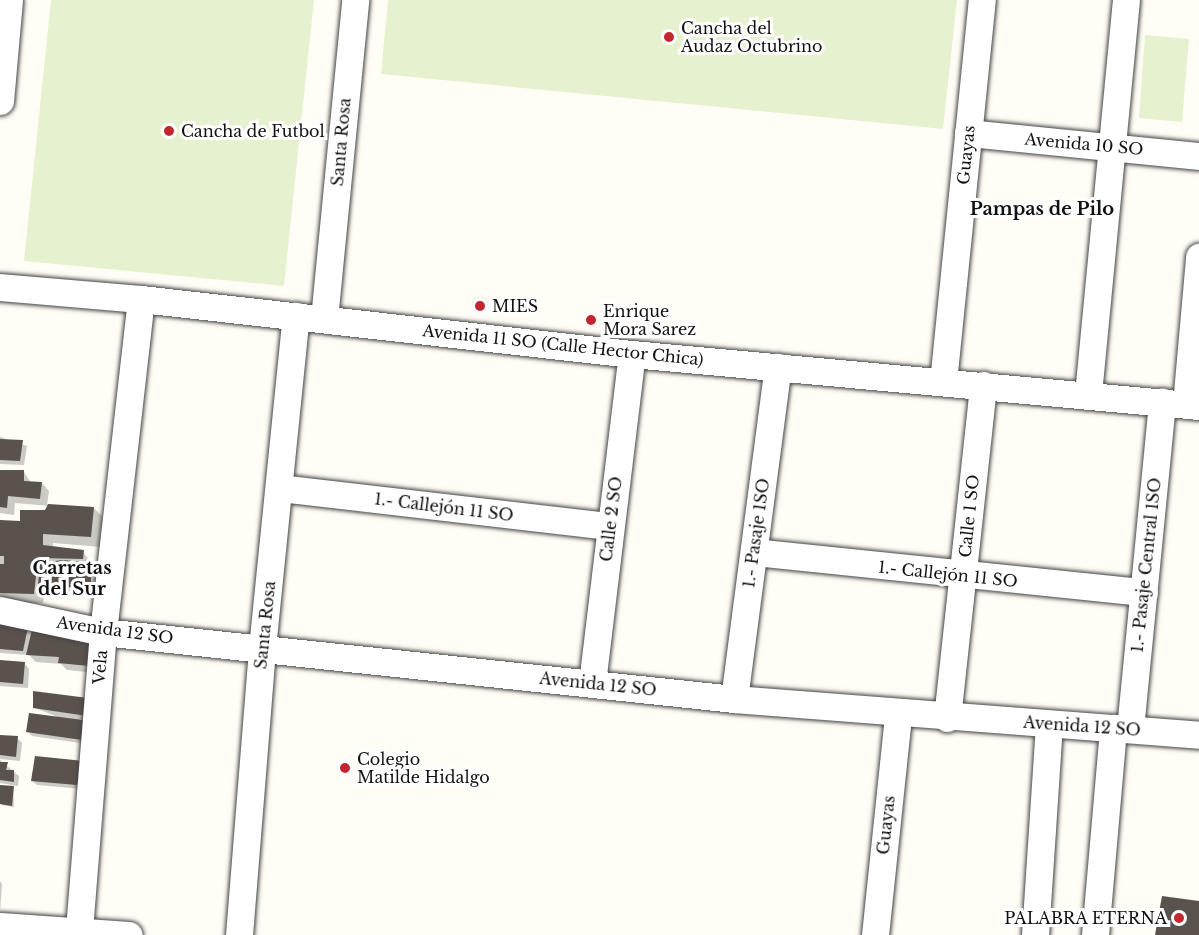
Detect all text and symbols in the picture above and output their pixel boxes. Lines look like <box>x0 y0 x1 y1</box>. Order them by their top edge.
place label: Cancha del Audaz Octubrino <box>681 18 823 56</box>
marker: Cancha del Audaz Octubrino <box>662 30 676 44</box>
street label: Santa Rosa <box>328 97 354 187</box>
place label: Cancha de Futbol <box>181 121 325 141</box>
marker: Cancha de Futbol <box>162 124 176 138</box>
street label: Guayas <box>953 124 979 186</box>
street label: Avenida 10 SO <box>1024 129 1144 159</box>
district label: Pampas de Pilo <box>970 198 1114 220</box>
place label: MIES <box>492 296 538 316</box>
marker: MIES <box>473 299 487 313</box>
place label: Enrique Mora Sarez <box>603 301 696 339</box>
marker: Enrique Mora Sarez <box>584 313 598 327</box>
street label: Avenida 11 SO (Calle Hector Chica) <box>421 321 705 369</box>
street label: Calle 1 SO <box>955 474 983 558</box>
street label: Calle 2 SO <box>596 475 626 563</box>
street label: 1.- Pasaje 1SO <box>739 477 773 589</box>
street label: 1.- Pasaje Central 1SO <box>1127 477 1165 653</box>
street label: 1.- Callejón 11 SO <box>373 489 515 525</box>
street label: 1.- Callejón 11 SO <box>877 557 1019 591</box>
district label: Carretas del Sur <box>32 558 112 600</box>
street label: Santa Rosa <box>251 580 279 670</box>
street label: Avenida 12 SO <box>55 612 175 648</box>
street label: Vela <box>89 649 111 685</box>
street label: Avenida 12 SO <box>538 668 658 700</box>
street label: Avenida 12 SO <box>1023 712 1141 740</box>
place label: Colegio Matilde Hidalgo <box>357 749 490 787</box>
marker: Colegio Matilde Hidalgo <box>338 761 352 775</box>
street label: Guayas <box>873 794 899 856</box>
place label: PALABRA ETERNA <box>1004 908 1167 928</box>
marker: PALABRA ETERNA <box>1172 911 1186 925</box>

